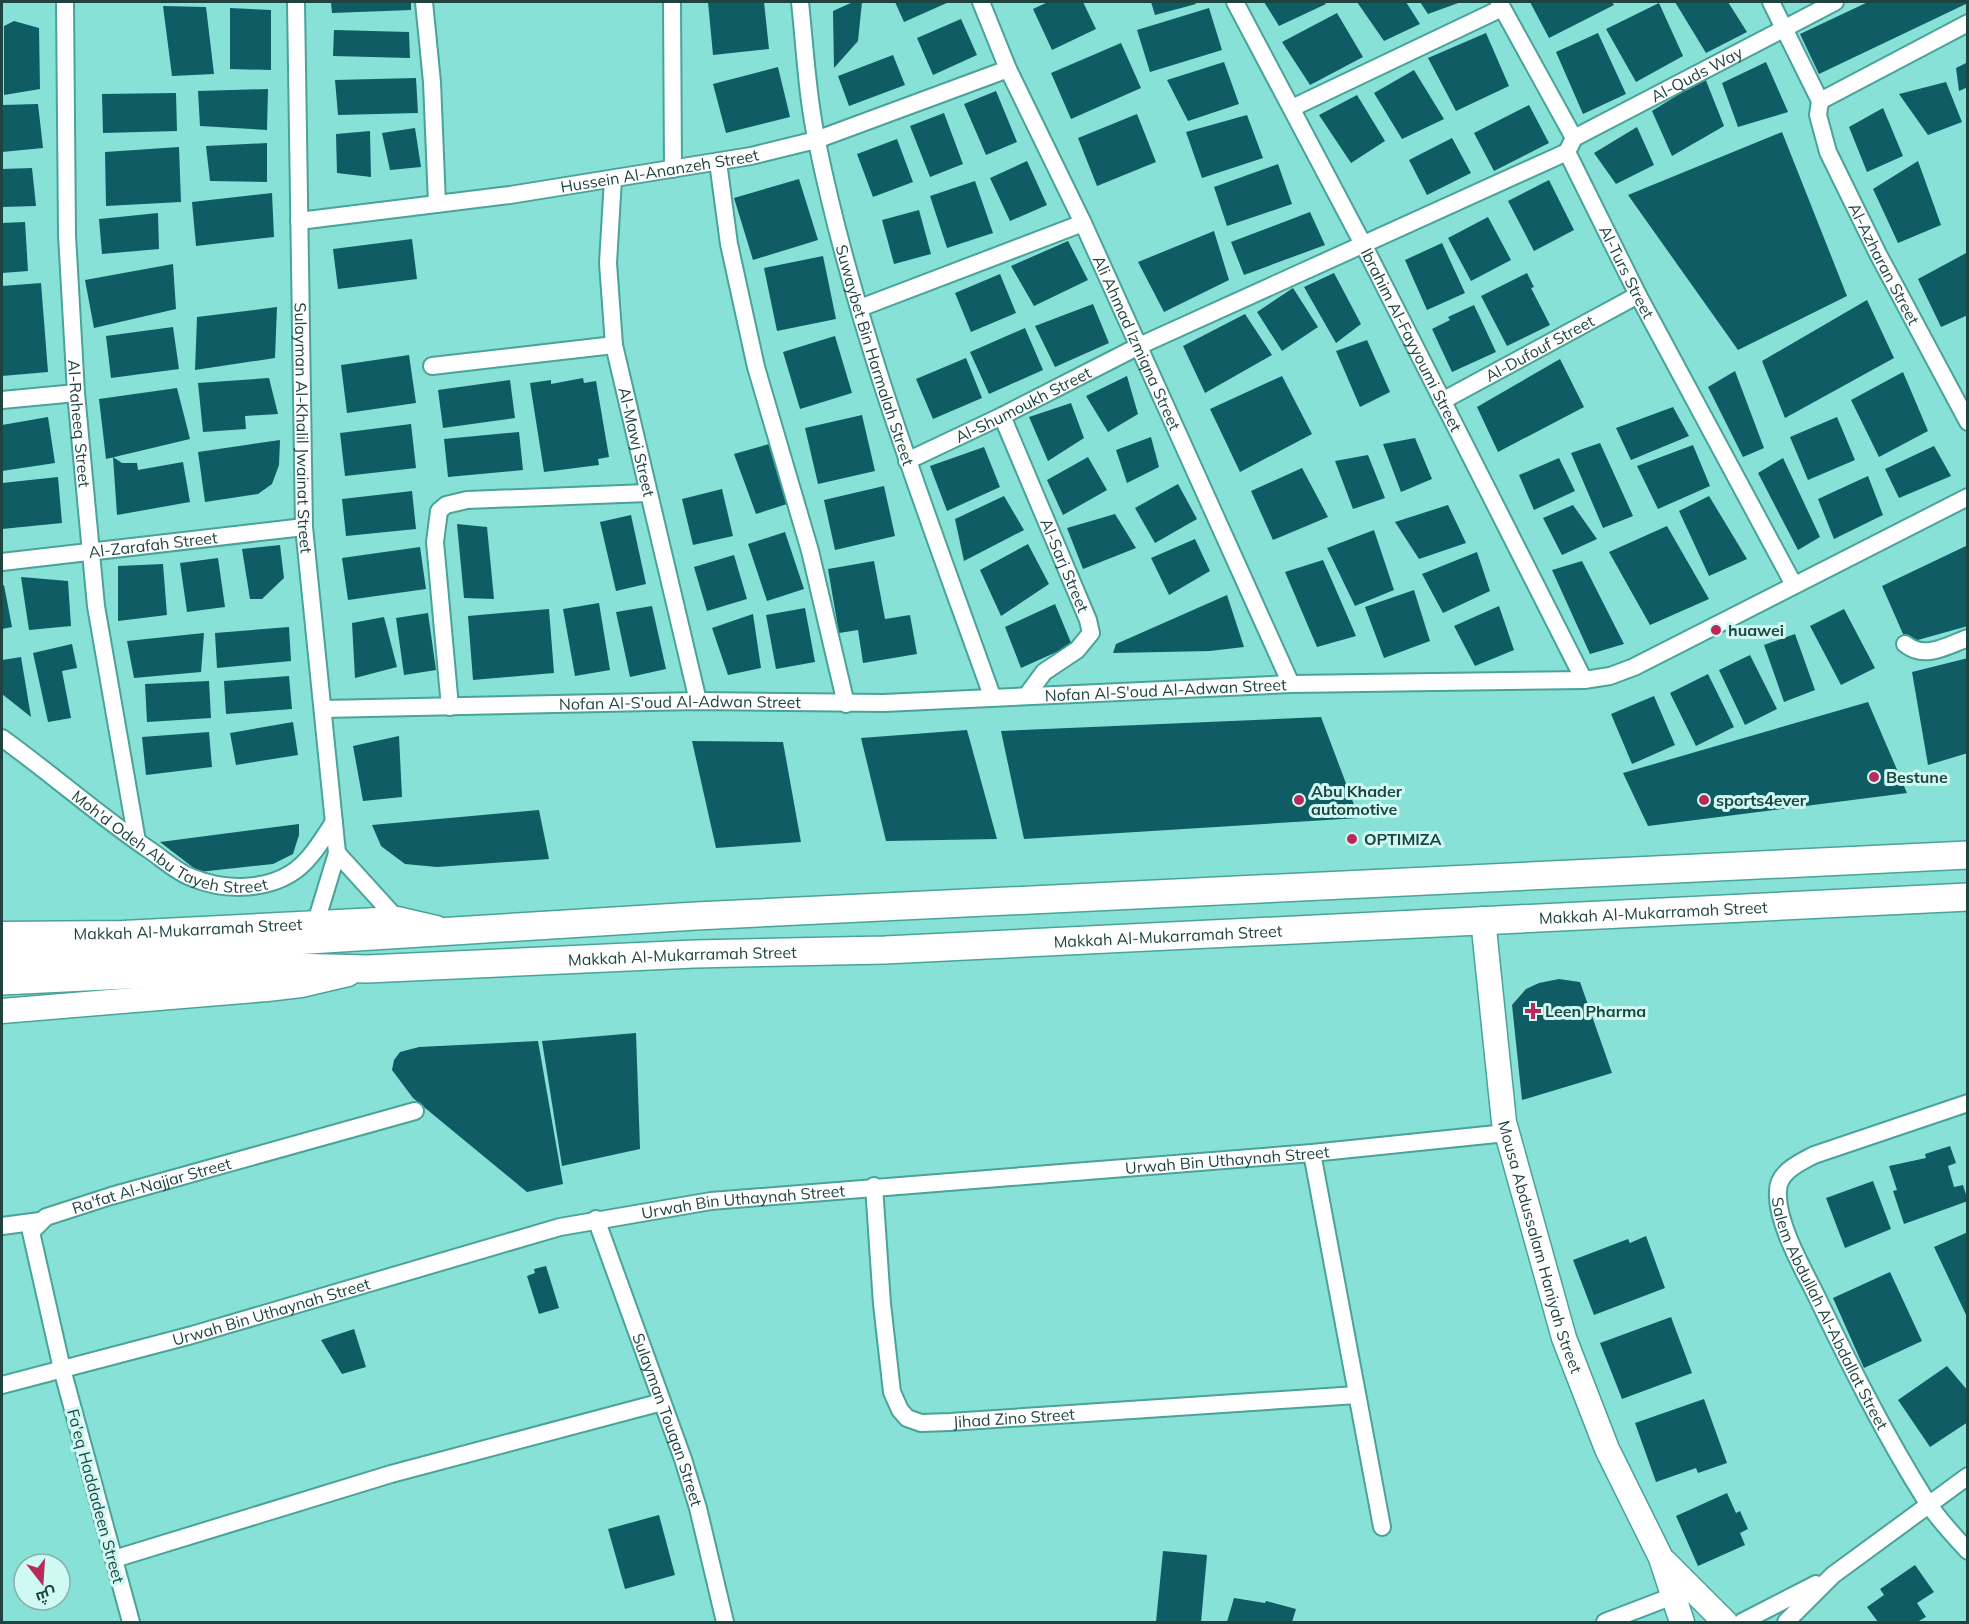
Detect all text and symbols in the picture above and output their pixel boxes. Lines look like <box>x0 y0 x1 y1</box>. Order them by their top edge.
street label: Al-Quds Way <box>1647 42 1746 106</box>
street label: Hussein Al-Ananzeh Street <box>559 144 761 197</box>
street label: Al-Azharan Street <box>1844 200 1924 328</box>
street label: Al-Turs Street <box>1595 222 1659 322</box>
street label: Suwaybet Bin Harmalah Street <box>832 242 919 468</box>
street label: Ibrahim Al-Fayyoumi Street <box>1357 245 1466 435</box>
street label: Ali Ahmad Izmiqna Street <box>1089 252 1185 434</box>
street label: Sulayman Al-Khalil Jwainat Street <box>291 302 317 555</box>
street label: Al-Dufouf Street <box>1482 310 1598 386</box>
street label: Al-Raheeq Street <box>64 359 95 489</box>
street label: Al-Shumoukh Street <box>952 362 1095 447</box>
street label: Al-Mawj Street <box>614 385 660 499</box>
street label: Al-Sarj Street <box>1036 515 1094 616</box>
street label: Al-Zarafah Street <box>87 527 219 562</box>
place label: huawei <box>1728 620 1784 640</box>
marker: huawei <box>1709 623 1723 637</box>
street label: Nofan Al-S'oud Al-Adwan Street <box>1044 674 1287 705</box>
street label: Nofan Al-S'oud Al-Adwan Street <box>559 691 801 714</box>
place label: Bestune <box>1886 767 1948 787</box>
marker: Bestune <box>1867 770 1881 784</box>
place label: Abu Khader automotive <box>1311 781 1403 819</box>
street label: Moh'd Odeh Abu Tayeh Street <box>68 786 270 897</box>
place label: sports4ever <box>1716 790 1807 810</box>
marker: Abu Khader automotive <box>1292 793 1306 807</box>
marker: sports4ever <box>1697 793 1711 807</box>
place label: OPTIMIZA <box>1364 829 1441 849</box>
marker: OPTIMIZA <box>1345 832 1359 846</box>
street label: Makkah Al-Mukarramah Street <box>1539 897 1768 928</box>
street label: Makkah Al-Mukarramah Street <box>73 914 303 943</box>
street label: Makkah Al-Mukarramah Street <box>1053 921 1283 952</box>
street label: Makkah Al-Mukarramah Street <box>568 942 797 970</box>
place label: Leen Pharma <box>1545 1001 1646 1021</box>
marker: Leen Pharma <box>1526 1004 1540 1018</box>
street label: Mousa Abdussalam Haniyah Street <box>1494 1118 1587 1376</box>
street label: Urwah Bin Uthaynah Street <box>1124 1141 1331 1178</box>
street label: Ra'fat Al-Najjar Street <box>69 1153 234 1218</box>
street label: Urwah Bin Uthaynah Street <box>640 1180 846 1223</box>
street label: Salem Abdullah Al-Abdallat Street <box>1768 1196 1893 1434</box>
street label: Urwah Bin Uthaynah Street <box>170 1273 373 1350</box>
street label: Sulayman Touqan Street <box>628 1330 707 1509</box>
street label: Jihad Zino Street <box>952 1404 1076 1432</box>
street label: Fa'eq Haddadeen Street <box>63 1407 129 1586</box>
north arrow <box>12 1552 72 1612</box>
text: ش <box>34 1584 59 1609</box>

